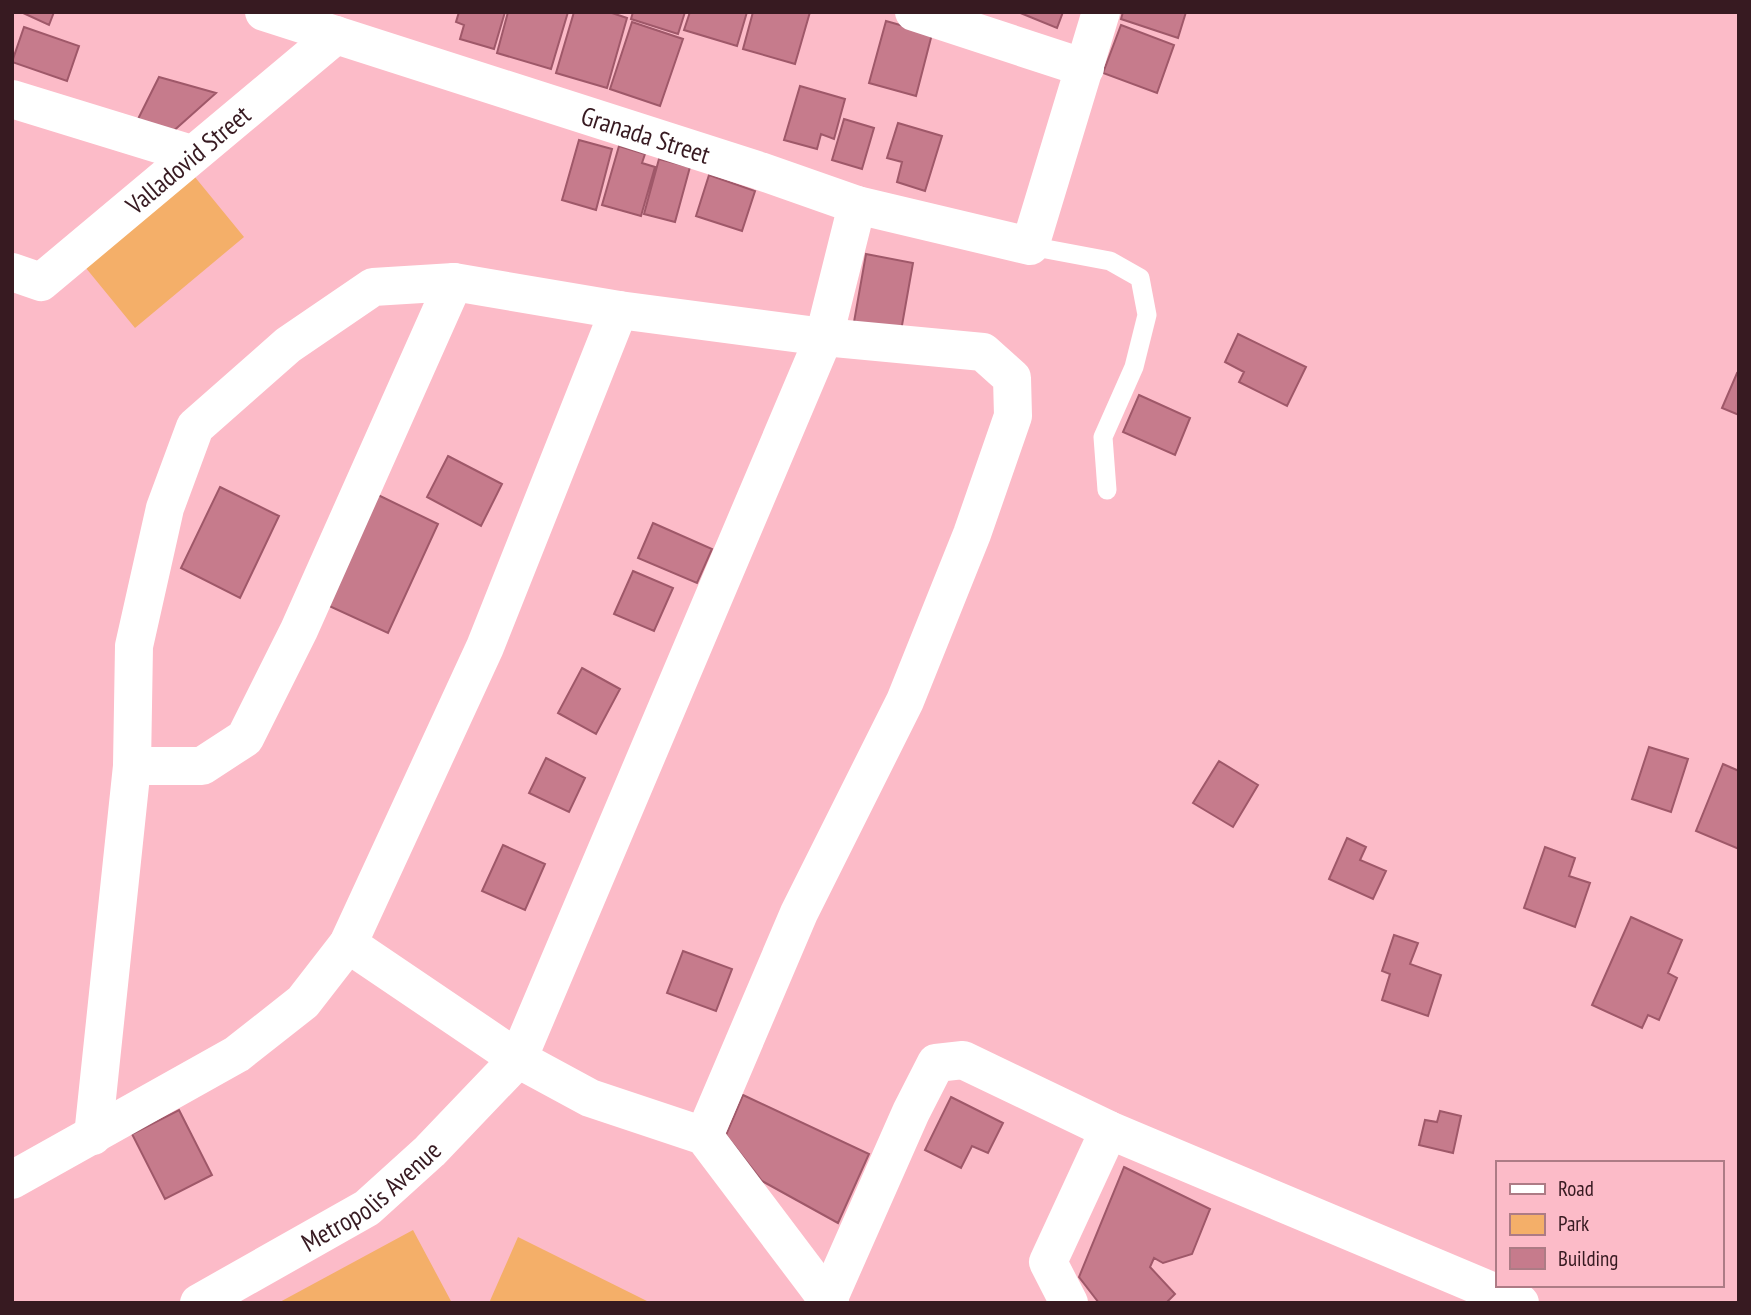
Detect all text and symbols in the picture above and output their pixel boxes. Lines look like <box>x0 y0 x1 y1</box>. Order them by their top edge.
street label: Valladovid Street <box>118 98 257 221</box>
street label: Granada Street <box>577 98 714 170</box>
street label: Metropolis Avenue <box>295 1134 448 1258</box>
legend <box>1496 1161 1723 1287</box>
text: Road <box>1558 1175 1594 1202</box>
text: Park <box>1558 1210 1589 1237</box>
text: Building <box>1558 1245 1618 1272</box>

